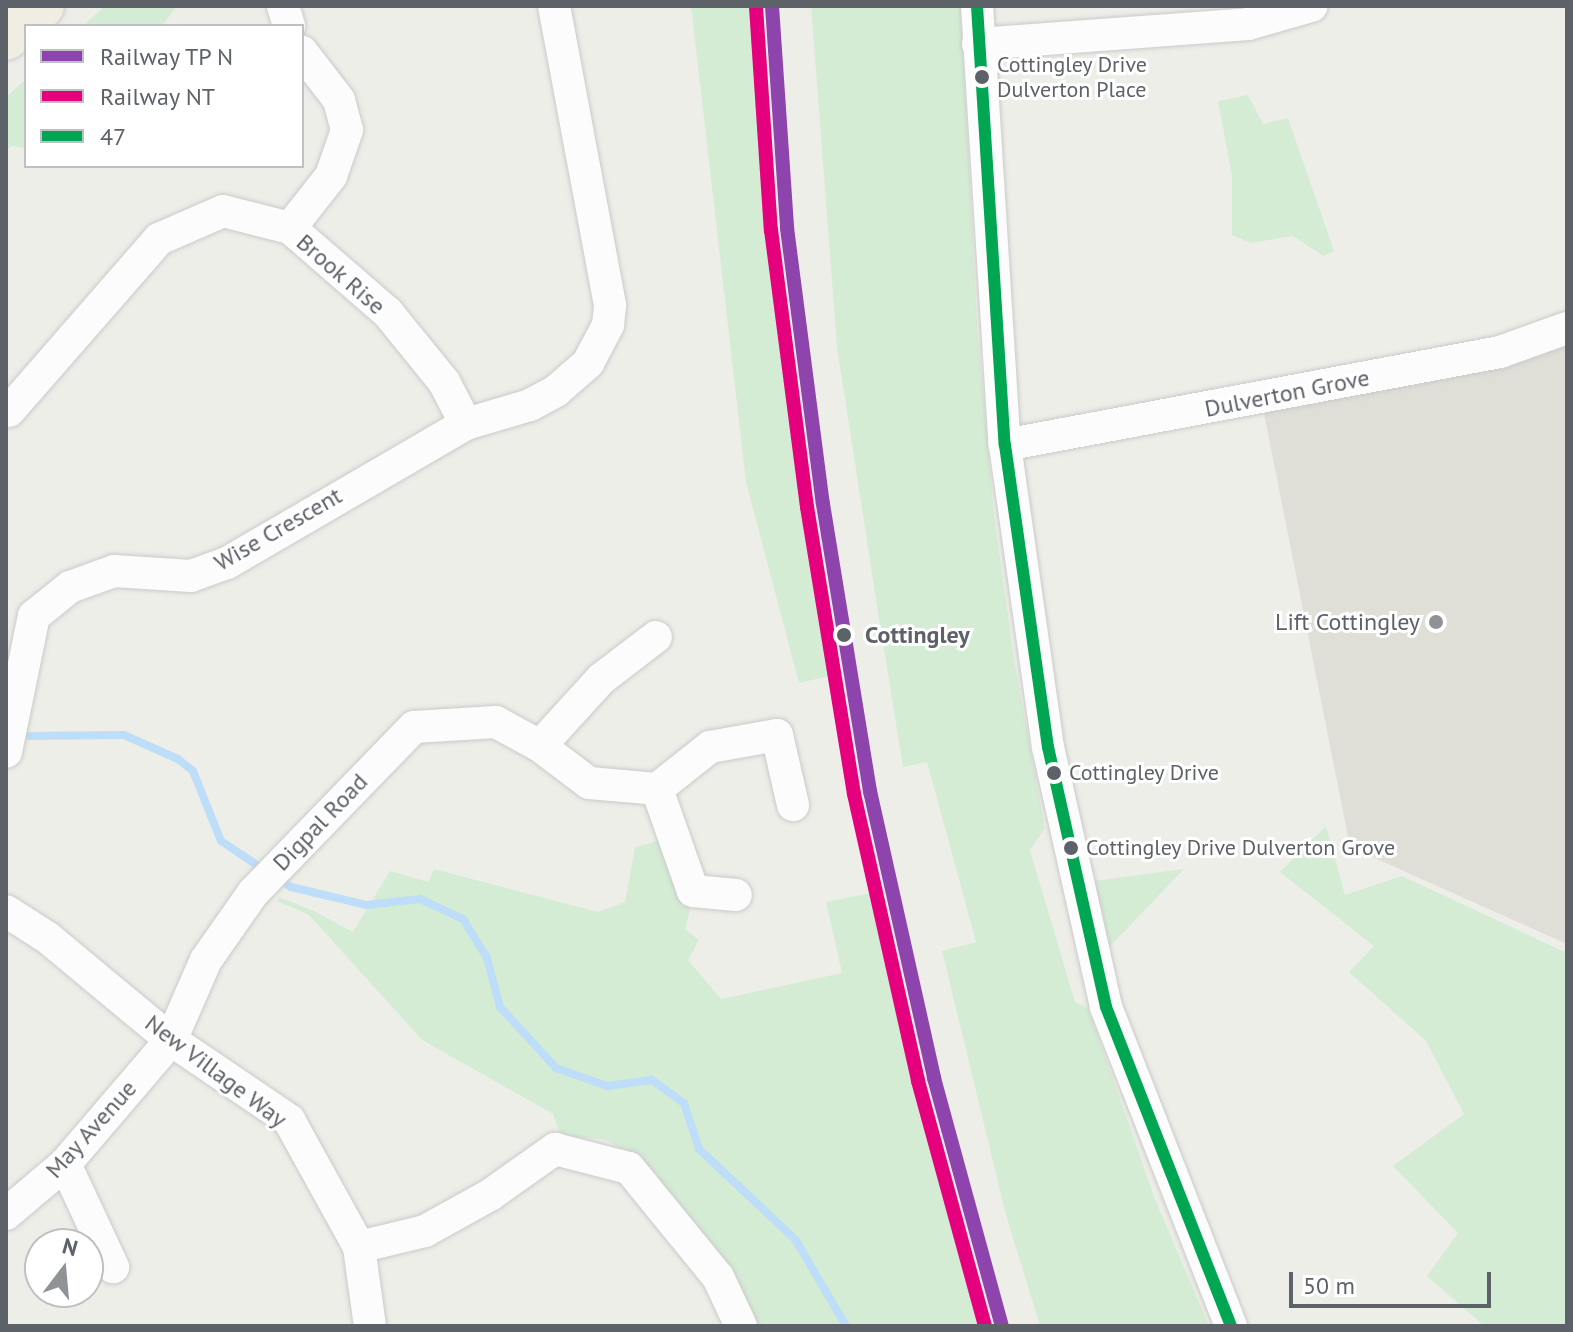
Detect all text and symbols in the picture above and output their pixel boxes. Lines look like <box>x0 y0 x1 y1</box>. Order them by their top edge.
legend <box>24 24 304 168</box>
text: Railway TP N <box>100 41 233 72</box>
place label: Cottingley Drive Dulverton Place <box>997 51 1148 102</box>
marker: Cottingley Drive Dulverton Place <box>974 69 990 85</box>
text: Railway NT <box>100 81 215 112</box>
text: 47 <box>100 121 126 152</box>
street label: Brook Rise <box>290 227 392 321</box>
street label: Dulverton Grove <box>1202 363 1372 423</box>
street label: Wise Crescent <box>209 481 347 577</box>
place label: Lift Cottingley <box>1275 608 1420 636</box>
marker: Lift Cottingley <box>1427 613 1445 631</box>
marker: Cottingley <box>830 621 858 649</box>
place label: Cottingley <box>865 621 970 649</box>
place label: Cottingley Drive <box>1069 760 1220 786</box>
marker: Cottingley Drive <box>1046 765 1062 781</box>
street label: Digpal Road <box>267 767 373 877</box>
place label: Cottingley Drive Dulverton Grove <box>1086 835 1396 861</box>
marker: Cottingley Drive Dulverton Grove <box>1063 840 1079 856</box>
street label: New Village Way <box>139 1008 293 1134</box>
street label: May Avenue <box>39 1074 143 1184</box>
north arrow <box>24 1228 104 1308</box>
text: N <box>59 1231 81 1262</box>
scale bar <box>1293 1256 1495 1306</box>
text: 50 m <box>1303 1270 1355 1301</box>

